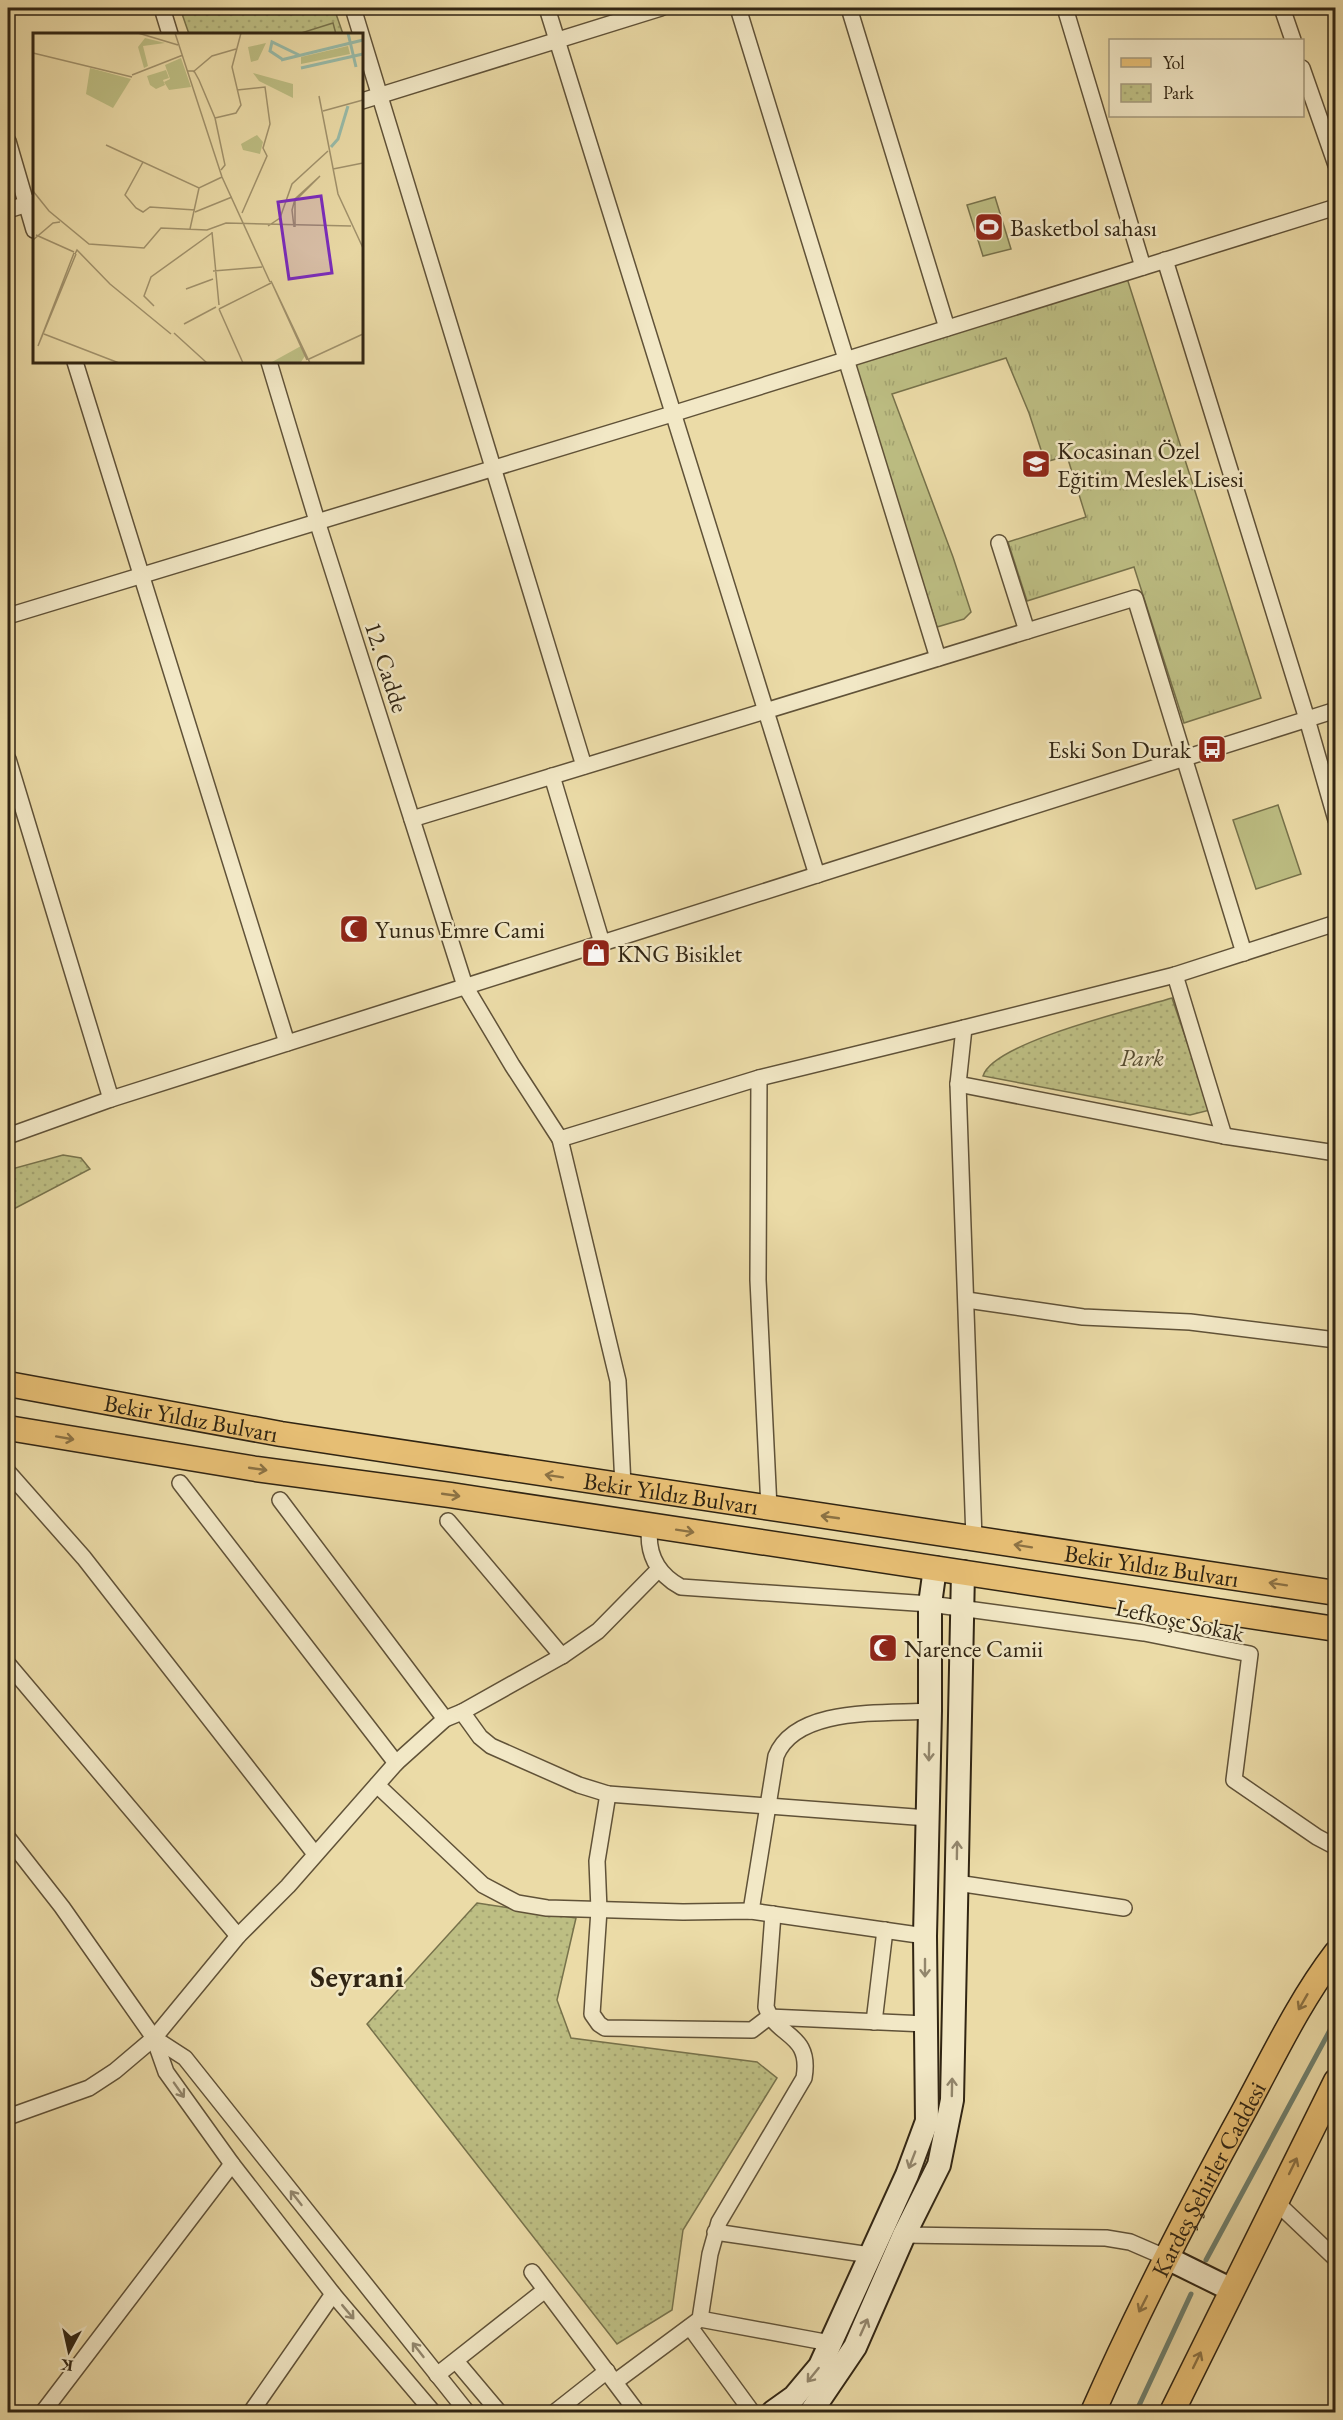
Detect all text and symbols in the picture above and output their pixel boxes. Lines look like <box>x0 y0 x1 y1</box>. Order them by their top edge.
inset map <box>33 33 363 363</box>
legend <box>1109 39 1304 117</box>
text: Yol <box>1163 51 1185 74</box>
text: Park <box>1163 81 1194 104</box>
sports icon: Basketbol sahası <box>973 211 1005 243</box>
place label: Basketbol sahası <box>1010 212 1157 243</box>
place label: Kocasinan Özel Eğitim Meslek Lisesi <box>1057 435 1244 494</box>
school or university icon: Kocasinan Özel Eğitim Meslek Lisesi <box>1020 448 1052 480</box>
street label: 12. Cadde <box>358 618 416 716</box>
bus stop icon: Eski Son Durak <box>1196 733 1228 765</box>
place label: Eski Son Durak <box>1048 734 1192 765</box>
mosque icon: Yunus Emre Cami <box>338 913 370 945</box>
place label: Yunus Emre Cami <box>375 914 545 945</box>
shop icon: KNG Bisiklet <box>580 937 612 969</box>
place label: KNG Bisiklet <box>617 938 743 969</box>
park label: Park <box>1120 1042 1164 1073</box>
street label: Bekir Yıldız Bulvarı <box>102 1386 280 1449</box>
one-way arrow <box>55 1432 75 1443</box>
one-way arrow <box>247 1464 267 1475</box>
street label: Bekir Yıldız Bulvarı <box>582 1464 761 1521</box>
one-way arrow <box>544 1470 564 1481</box>
one-way arrow <box>440 1490 460 1501</box>
one-way arrow <box>820 1512 840 1523</box>
one-way arrow <box>675 1525 695 1536</box>
street label: Bekir Yıldız Bulvarı <box>1062 1537 1241 1594</box>
one-way arrow <box>1013 1541 1033 1552</box>
one-way arrow <box>1268 1579 1288 1590</box>
street label: Lefkoşe Sokak <box>1113 1591 1248 1649</box>
mosque icon: Narence Camii <box>867 1632 899 1664</box>
place label: Narence Camii <box>904 1633 1043 1664</box>
one-way arrow <box>923 1742 935 1762</box>
one-way arrow <box>951 1840 963 1860</box>
district label: Seyrani <box>310 1957 404 1996</box>
one-way arrow <box>919 1958 931 1978</box>
one-way arrow <box>1297 1993 1309 2010</box>
street label: Kardeş Şehirler Caddesi <box>1144 2076 1272 2282</box>
one-way arrow <box>947 2077 958 2097</box>
one-way arrow <box>173 2082 185 2098</box>
one-way arrow <box>906 2151 917 2169</box>
one-way arrow <box>1288 2158 1300 2176</box>
one-way arrow <box>290 2190 303 2206</box>
one-way arrow <box>1137 2295 1149 2313</box>
one-way arrow <box>341 2304 355 2319</box>
one-way arrow <box>859 2318 870 2337</box>
north arrow <box>39 2321 99 2381</box>
one-way arrow <box>411 2342 424 2358</box>
one-way arrow <box>1192 2351 1204 2369</box>
text: K <box>59 2354 74 2377</box>
one-way arrow <box>806 2367 819 2383</box>

